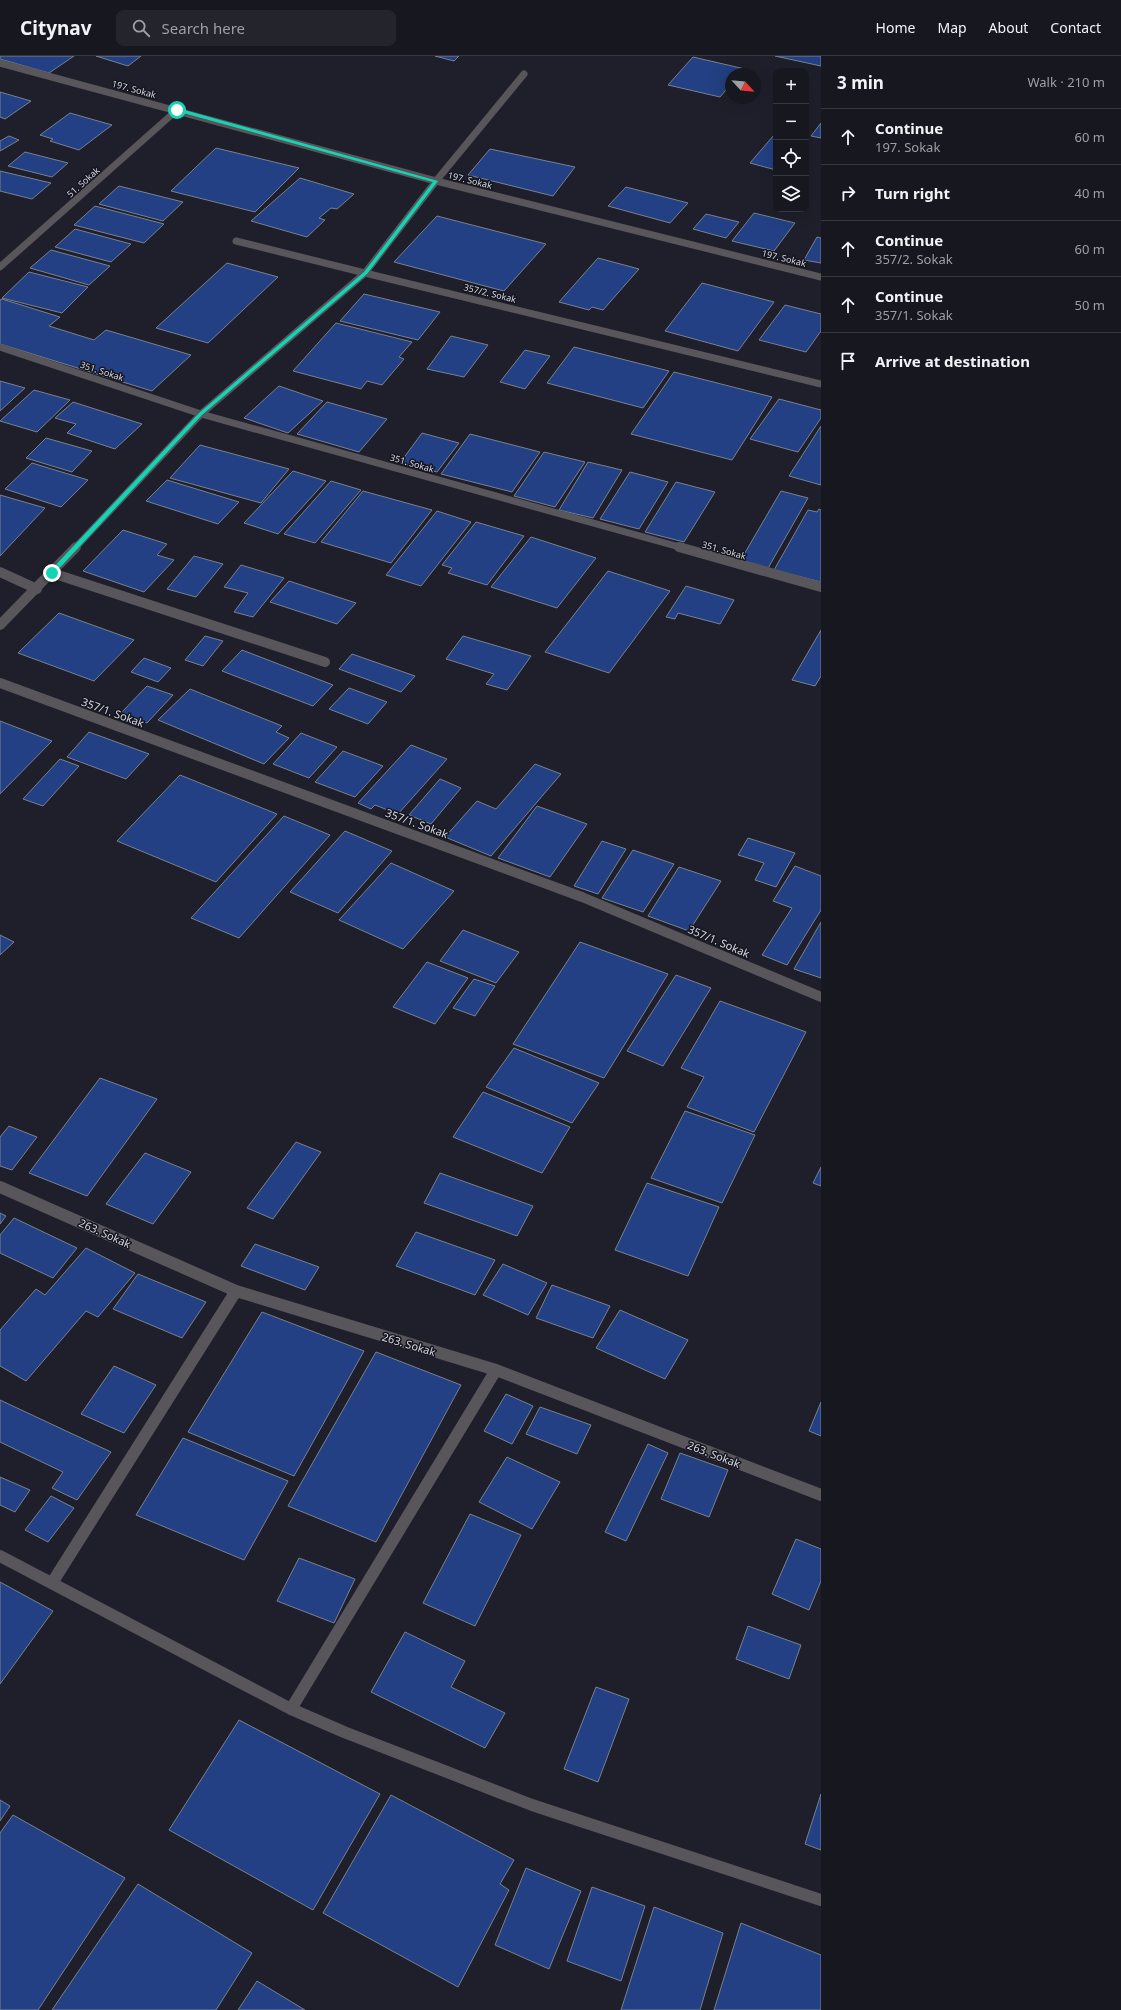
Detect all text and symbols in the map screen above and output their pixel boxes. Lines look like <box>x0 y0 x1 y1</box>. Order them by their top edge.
search box <box>116 10 396 46</box>
text: Citynav <box>20 15 92 41</box>
icon: search <box>130 17 152 39</box>
text: Search here <box>162 18 245 38</box>
text: Home <box>876 18 915 37</box>
text: Map <box>937 18 967 37</box>
text: About <box>989 18 1028 37</box>
text: Contact <box>1050 18 1101 37</box>
north arrow <box>725 68 761 104</box>
map controls <box>773 68 809 212</box>
button: + <box>773 68 809 104</box>
text: 3 min <box>837 71 884 94</box>
text: Walk · 210 m <box>1027 73 1105 91</box>
street label: 197. Sokak <box>110 77 158 101</box>
route start <box>168 101 186 119</box>
button: − <box>773 104 809 140</box>
text: Continue <box>875 118 943 138</box>
icon: ahead <box>837 126 859 148</box>
text: 60 m <box>1075 128 1105 146</box>
text: 197. Sokak <box>875 138 940 156</box>
button: locate <box>773 140 809 176</box>
street label: 51. Sokak <box>64 164 102 200</box>
street label: 197. Sokak <box>446 168 494 192</box>
button: layers <box>773 176 809 212</box>
icon: right <box>837 182 859 204</box>
text: Turn right <box>875 183 950 203</box>
text: 40 m <box>1075 184 1105 202</box>
text: Continue <box>875 230 943 250</box>
icon: ahead <box>837 238 859 260</box>
text: 60 m <box>1075 240 1105 258</box>
street label: 197. Sokak <box>760 246 808 270</box>
text: 357/2. Sokak <box>875 250 953 268</box>
street label: 357/2. Sokak <box>462 280 518 306</box>
text: Continue <box>875 286 943 306</box>
icon: ahead <box>837 294 859 316</box>
text: 50 m <box>1075 296 1105 314</box>
text: 357/1. Sokak <box>875 306 953 324</box>
icon: arrive <box>837 350 859 372</box>
text: Arrive at destination <box>875 351 1030 371</box>
street label: 351. Sokak <box>78 358 126 384</box>
street label: 351. Sokak <box>388 451 436 476</box>
street label: 351. Sokak <box>700 538 748 563</box>
route end <box>43 564 61 582</box>
street label: 357/1. Sokak <box>80 694 147 730</box>
street label: 357/1. Sokak <box>384 805 451 841</box>
street label: 357/1. Sokak <box>686 921 752 961</box>
street label: 263. Sokak <box>77 1215 133 1251</box>
street label: 263. Sokak <box>380 1329 438 1359</box>
street label: 263. Sokak <box>686 1437 743 1471</box>

